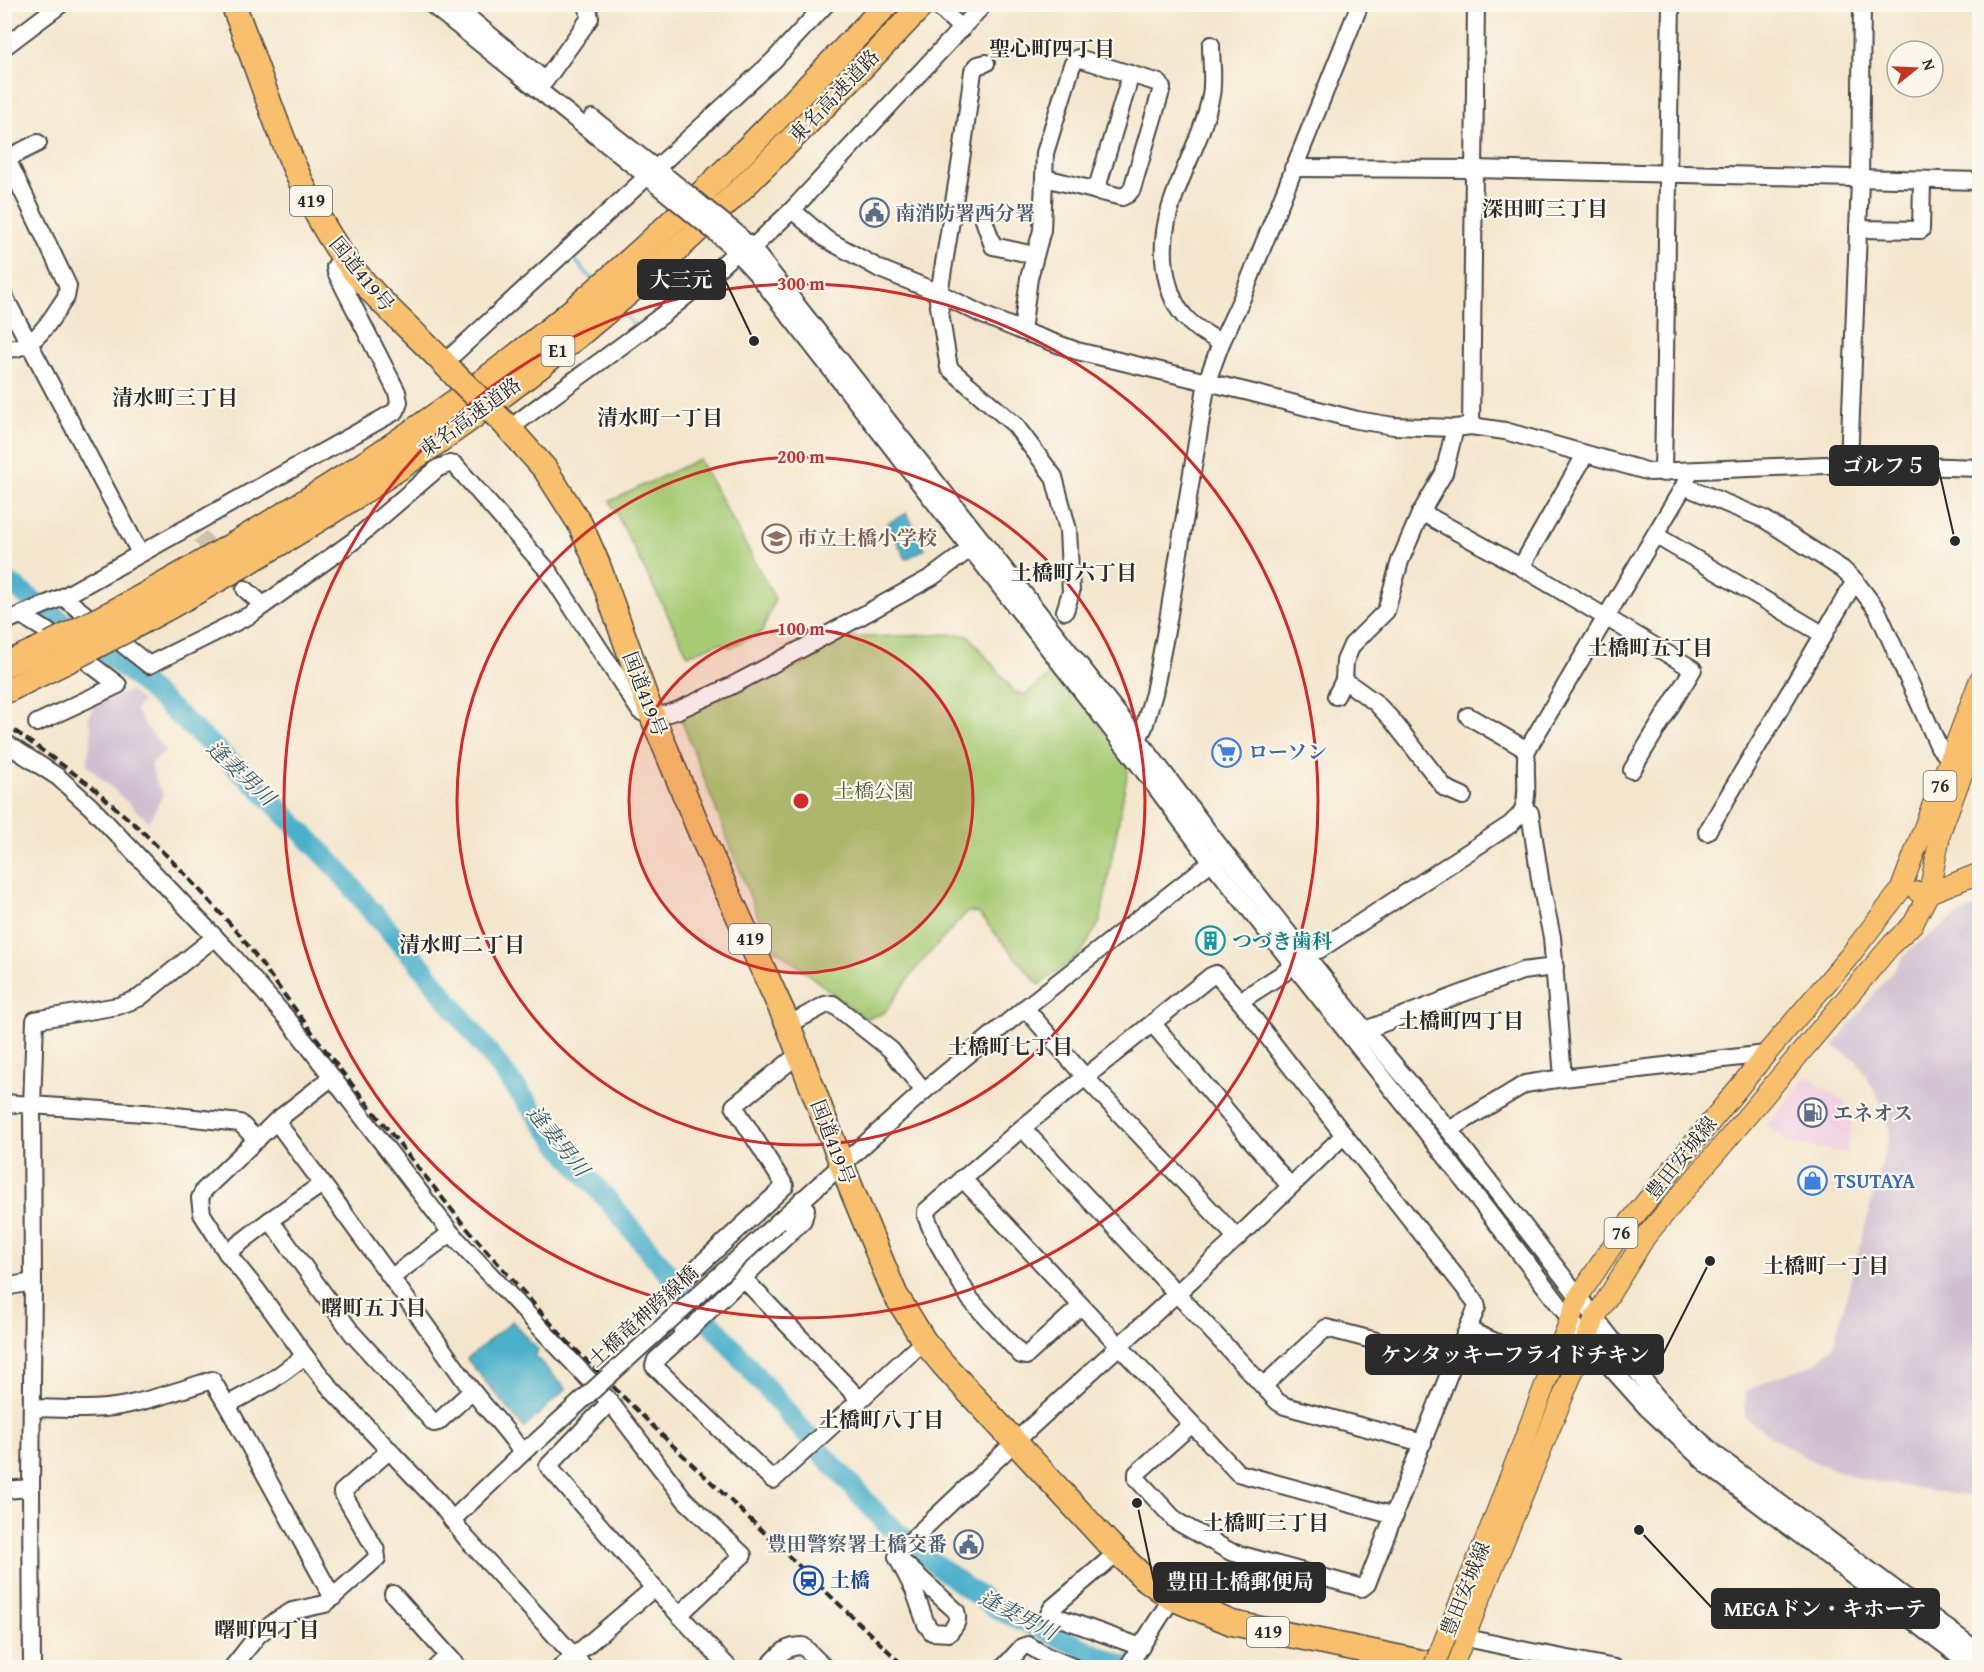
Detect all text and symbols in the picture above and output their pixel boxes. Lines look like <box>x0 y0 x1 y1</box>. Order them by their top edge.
district label: 聖心町四丁目 <box>989 33 1115 64</box>
north arrow <box>1885 39 1945 99</box>
street label: 東名高速道路 <box>782 42 886 149</box>
text: N <box>1916 56 1942 73</box>
road number: 419 <box>290 186 332 216</box>
district label: 深田町三丁目 <box>1482 193 1608 224</box>
public building icon: 南消防署西分署 <box>858 197 890 229</box>
place label: 南消防署西分署 <box>895 198 1035 227</box>
street label: 国道419号 <box>323 230 402 317</box>
callout: 大三元 <box>638 260 725 299</box>
text: 大三元 <box>650 264 713 295</box>
text: 300 m <box>777 270 825 297</box>
road number: E1 <box>542 336 574 366</box>
street label: 東名高速道路 <box>413 370 527 464</box>
district label: 清水町三丁目 <box>112 382 238 413</box>
district label: 清水町一丁目 <box>597 402 723 433</box>
text: 200 m <box>777 443 825 470</box>
callout: ゴルフ５ <box>1830 446 1938 485</box>
text: ゴルフ５ <box>1842 450 1926 481</box>
school or university icon: 市立土橋小学校 <box>760 522 792 554</box>
place label: 市立土橋小学校 <box>797 523 937 552</box>
district label: 土橋町六丁目 <box>1011 557 1137 588</box>
text: 100 m <box>777 615 825 642</box>
district label: 土橋町五丁目 <box>1587 632 1713 663</box>
street label: 国道419号 <box>616 647 675 741</box>
water label: 逢妻男川 <box>200 733 284 814</box>
supermarket icon: ローソン <box>1211 736 1243 768</box>
place label: ローソン <box>1248 737 1327 766</box>
road number: 76 <box>1924 771 1956 801</box>
park label: 土橋公園 <box>834 776 914 805</box>
centre of rings <box>791 791 811 811</box>
road number: 419 <box>729 924 771 954</box>
building icon: つづき歯科 <box>1195 925 1227 957</box>
place label: つづき歯科 <box>1232 926 1332 955</box>
district label: 清水町二丁目 <box>399 929 525 960</box>
district label: 土橋町四丁目 <box>1398 1005 1524 1036</box>
district label: 土橋町七丁目 <box>947 1031 1073 1062</box>
street label: 国道419号 <box>804 1095 863 1189</box>
fuel station icon: エネオス <box>1796 1097 1828 1129</box>
water label: 逢妻男川 <box>520 1098 598 1185</box>
place label: エネオス <box>1833 1098 1913 1127</box>
street label: 豊田安城線 <box>1638 1110 1723 1206</box>
shop icon: TSUTAYA <box>1797 1165 1829 1197</box>
place label: TSUTAYA <box>1834 1166 1915 1195</box>
road number: 76 <box>1604 1218 1638 1248</box>
district label: 土橋町一丁目 <box>1763 1250 1889 1281</box>
street label: 土橋竜神跨線橋 <box>581 1258 704 1373</box>
district label: 曙町五丁目 <box>322 1292 427 1323</box>
callout: ケンタッキーフライドチキン <box>1366 1335 1663 1374</box>
text: ケンタッキーフライドチキン <box>1380 1339 1650 1370</box>
district label: 土橋町八丁目 <box>818 1404 944 1435</box>
district label: 土橋町三丁目 <box>1203 1507 1329 1538</box>
public building icon: 豊田警察署土橋交番 <box>952 1528 984 1560</box>
place label: 豊田警察署土橋交番 <box>767 1529 947 1558</box>
street label: 豊田安城線 <box>1432 1537 1497 1641</box>
callout: 豊田土橋郵便局 <box>1154 1563 1325 1602</box>
station icon: 土橋 <box>793 1564 825 1596</box>
place label: 土橋 <box>830 1565 870 1594</box>
text: 豊田土橋郵便局 <box>1167 1566 1314 1597</box>
water label: 逢妻男川 <box>974 1582 1064 1648</box>
callout: MEGAドン・キホーテ <box>1712 1589 1939 1628</box>
text: MEGAドン・キホーテ <box>1724 1593 1926 1624</box>
district label: 曙町四丁目 <box>215 1614 320 1645</box>
road number: 419 <box>1247 1617 1289 1647</box>

